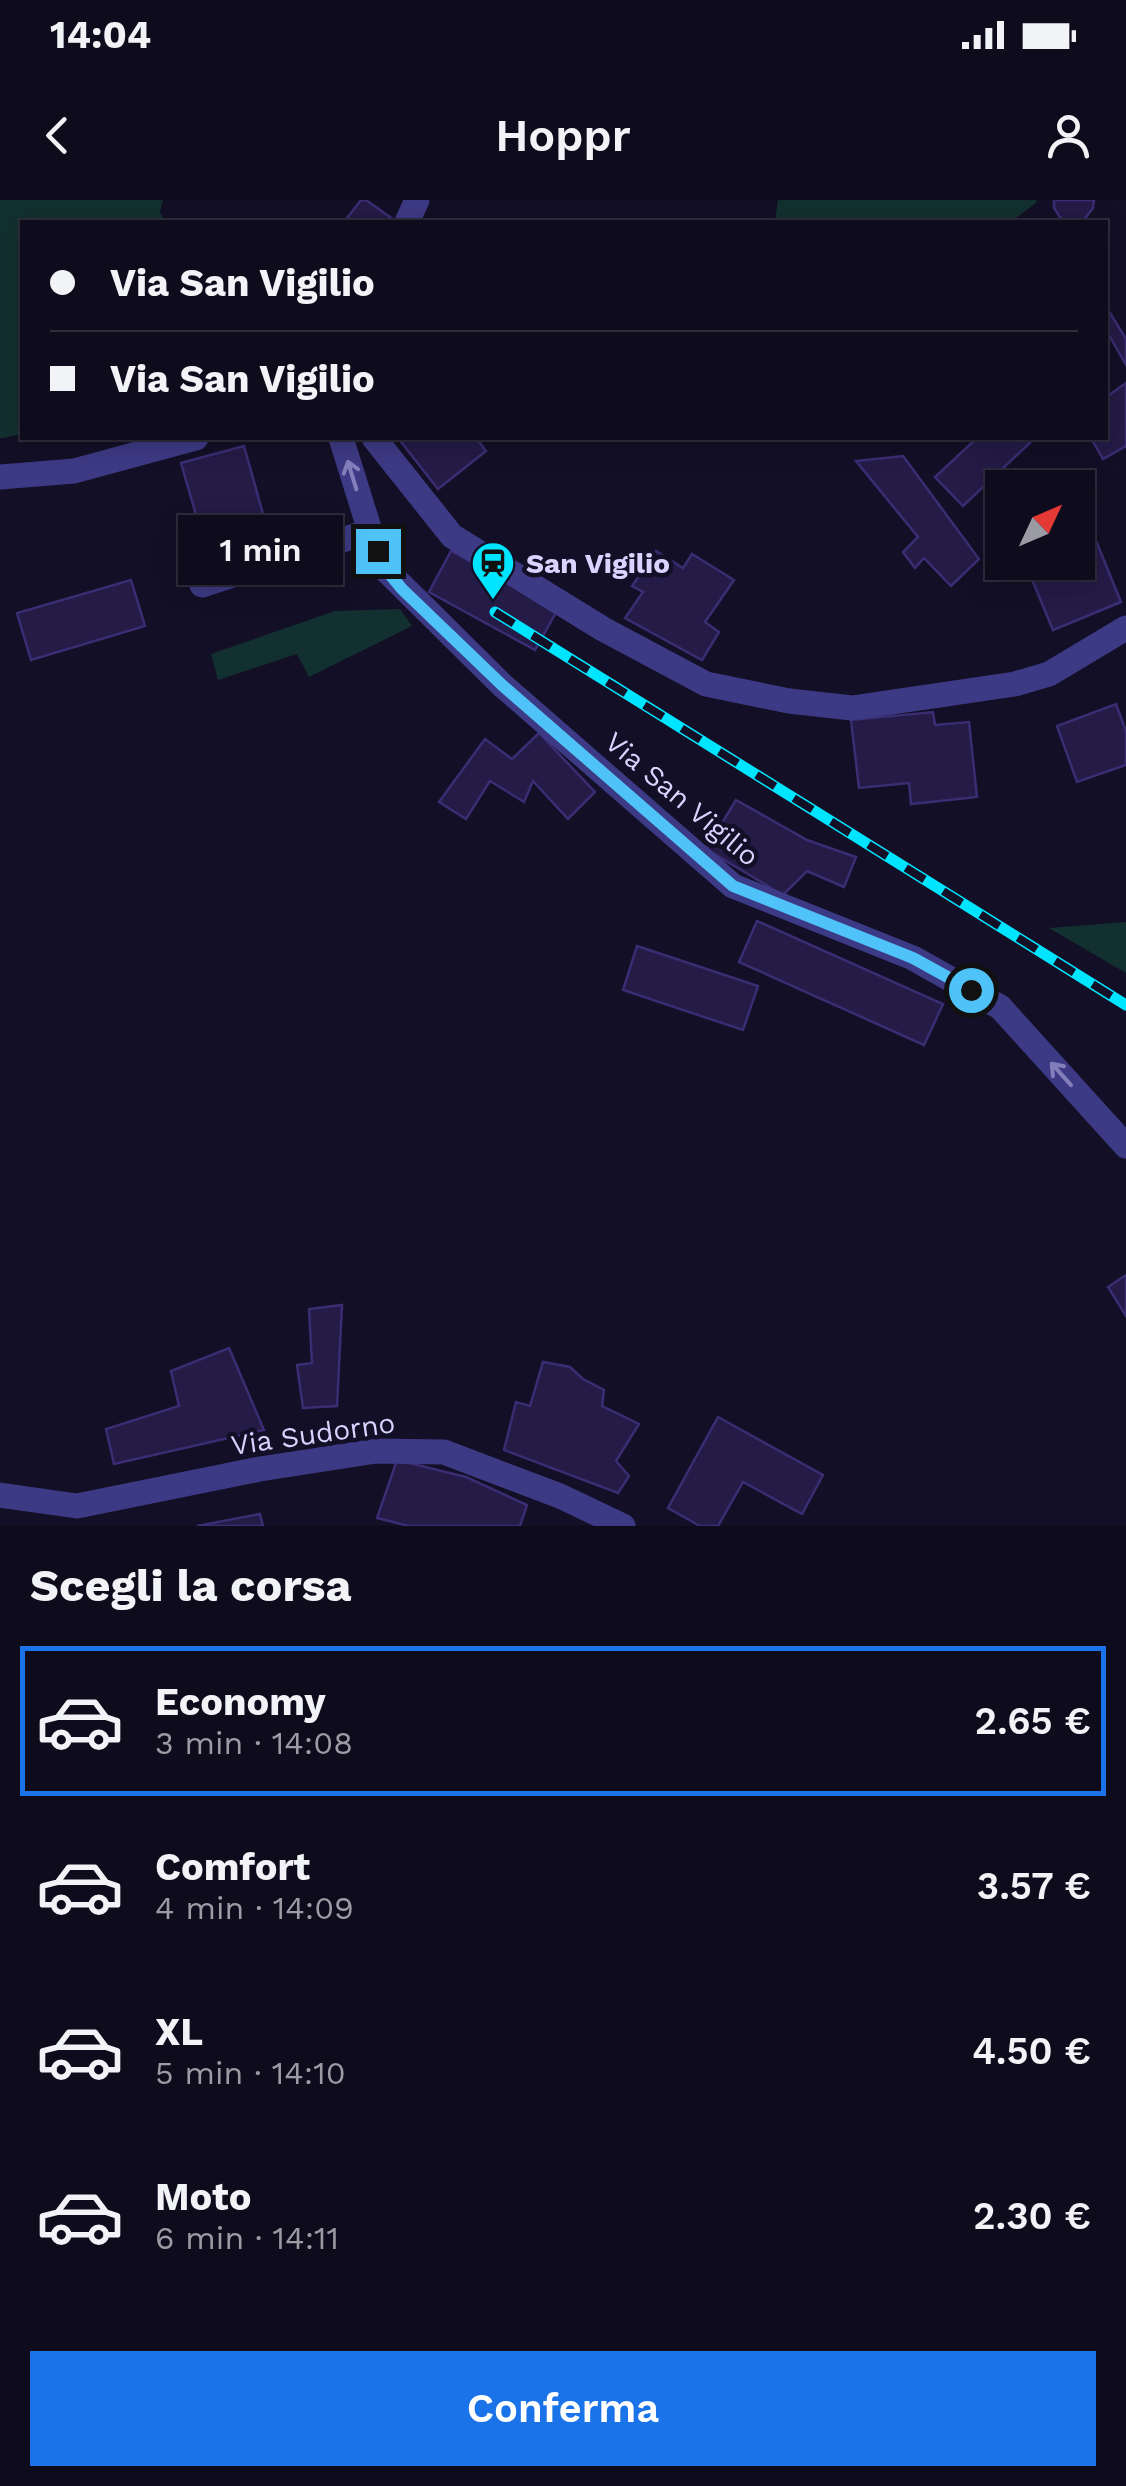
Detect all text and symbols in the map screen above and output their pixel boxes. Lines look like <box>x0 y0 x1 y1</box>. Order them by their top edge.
text: 14:04 <box>50 13 151 57</box>
icon: back <box>30 108 85 163</box>
icon: person <box>1041 108 1096 163</box>
text: Hoppr <box>495 109 631 162</box>
text: Via San Vigilio <box>110 261 375 305</box>
text: Via San Vigilio <box>110 357 375 401</box>
one-way arrow <box>342 459 360 491</box>
north arrow <box>985 470 1095 580</box>
map controls <box>985 470 1095 580</box>
callout: 1 min <box>178 516 343 586</box>
route end <box>356 529 401 574</box>
text: 1 min <box>219 531 302 569</box>
station icon: San Vigilio <box>470 540 516 601</box>
place label: San Vigilio <box>526 547 670 580</box>
street label: Via San Vigilio <box>598 725 766 873</box>
route start <box>949 968 994 1013</box>
one-way arrow <box>1049 1062 1072 1087</box>
street label: Via Sudorno <box>229 1406 397 1462</box>
text: Scegli la corsa <box>30 1559 352 1612</box>
icon: car <box>35 1676 125 1766</box>
text: Economy <box>155 1680 326 1724</box>
text: 2.65 € <box>975 1699 1091 1743</box>
text: 3 min · 14:08 <box>155 1724 353 1762</box>
icon: car <box>35 1841 125 1931</box>
text: Comfort <box>155 1845 310 1889</box>
text: 3.57 € <box>977 1864 1091 1908</box>
text: 4 min · 14:09 <box>155 1889 354 1927</box>
icon: car <box>35 2006 125 2096</box>
text: XL <box>155 2010 203 2054</box>
text: 4.50 € <box>972 2029 1091 2073</box>
text: 5 min · 14:10 <box>155 2054 346 2092</box>
icon: car <box>35 2171 125 2261</box>
text: Moto <box>155 2175 251 2219</box>
text: 2.30 € <box>973 2194 1091 2238</box>
text: 6 min · 14:11 <box>155 2219 339 2257</box>
button: Conferma <box>30 2351 1096 2466</box>

